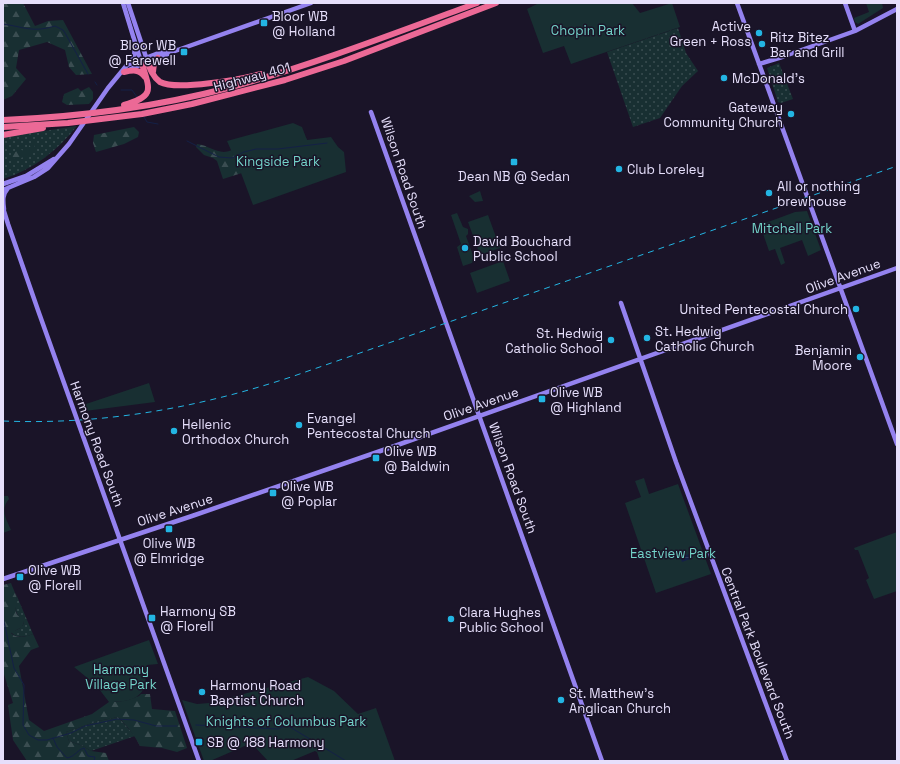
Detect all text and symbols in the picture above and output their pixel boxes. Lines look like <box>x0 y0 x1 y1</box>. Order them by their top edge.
place label: Bloor WB @ Holland <box>272 8 335 40</box>
marker: Bloor WB @ Holland <box>259 18 269 28</box>
place label: Active Green + Ross <box>670 18 751 50</box>
park label: Chopin Park <box>551 22 625 39</box>
marker: Active Green + Ross <box>754 28 764 38</box>
place label: Ritz Bitez Bar and Grill <box>770 29 845 61</box>
place label: Bloor WB @ Farewell <box>108 37 176 69</box>
marker: Ritz Bitez Bar and Grill <box>757 39 767 49</box>
marker: Bloor WB @ Farewell <box>179 47 189 57</box>
street label: Highway 401 <box>212 59 292 95</box>
place label: McDonald's <box>732 70 805 87</box>
marker: McDonald's <box>719 73 729 83</box>
place label: Gateway Community Church <box>663 99 783 131</box>
marker: Gateway Community Church <box>786 109 796 119</box>
street label: Wilson Road South <box>377 115 431 231</box>
park label: Kingside Park <box>236 153 320 170</box>
marker: Dean NB @ Sedan <box>509 157 519 167</box>
place label: Club Loreley <box>627 161 705 178</box>
marker: Club Loreley <box>614 164 624 174</box>
place label: Dean NB @ Sedan <box>458 168 570 185</box>
place label: All or nothing brewhouse <box>777 178 860 210</box>
marker: All or nothing brewhouse <box>764 188 774 198</box>
park label: Mitchell Park <box>752 220 832 237</box>
place label: David Bouchard Public School <box>473 233 572 265</box>
marker: David Bouchard Public School <box>460 243 470 253</box>
street label: Olive Avenue <box>803 255 883 297</box>
place label: United Pentecostal Church <box>679 301 848 318</box>
marker: United Pentecostal Church <box>851 304 861 314</box>
place label: St. Hedwig Catholic Church <box>655 323 754 355</box>
place label: St. Hedwig Catholic School <box>505 325 603 357</box>
marker: St. Hedwig Catholic Church <box>642 333 652 343</box>
marker: St. Hedwig Catholic School <box>606 335 616 345</box>
place label: Benjamin Moore <box>795 342 852 374</box>
marker: Benjamin Moore <box>855 352 865 362</box>
street label: Harmony Road South <box>66 379 128 509</box>
street label: Olive Avenue <box>441 383 521 425</box>
place label: Olive WB @ Highland <box>550 384 622 416</box>
marker: Olive WB @ Highland <box>537 394 547 404</box>
place label: Evangel Pentecostal Church <box>307 410 431 442</box>
place label: Hellenic Orthodox Church <box>182 416 289 448</box>
marker: Evangel Pentecostal Church <box>294 420 304 430</box>
street label: Wilson Road South <box>485 420 541 536</box>
marker: Hellenic Orthodox Church <box>169 426 179 436</box>
place label: Olive WB @ Baldwin <box>384 443 450 475</box>
marker: Olive WB @ Baldwin <box>371 453 381 463</box>
place label: Olive WB @ Poplar <box>281 478 337 510</box>
marker: Olive WB @ Poplar <box>268 488 278 498</box>
street label: Olive Avenue <box>135 490 215 530</box>
marker: Olive WB @ Elmridge <box>164 524 174 534</box>
place label: Olive WB @ Elmridge <box>134 535 204 567</box>
park label: Eastview Park <box>630 545 716 562</box>
place label: Olive WB @ Florell <box>28 562 82 594</box>
street label: Central Park Boulevard South <box>717 565 799 741</box>
marker: Olive WB @ Florell <box>15 572 25 582</box>
place label: Harmony SB @ Florell <box>160 603 236 635</box>
place label: Clara Hughes Public School <box>459 604 544 636</box>
marker: Harmony SB @ Florell <box>147 613 157 623</box>
marker: Clara Hughes Public School <box>446 614 456 624</box>
park label: Harmony Village Park <box>85 661 157 693</box>
place label: Harmony Road Baptist Church <box>210 677 304 709</box>
place label: St. Matthew's Anglican Church <box>569 685 671 717</box>
marker: Harmony Road Baptist Church <box>197 687 207 697</box>
marker: St. Matthew's Anglican Church <box>556 695 566 705</box>
park label: Knights of Columbus Park <box>206 713 366 730</box>
place label: SB @ 188 Harmony <box>207 734 324 751</box>
marker: SB @ 188 Harmony <box>194 737 204 747</box>

